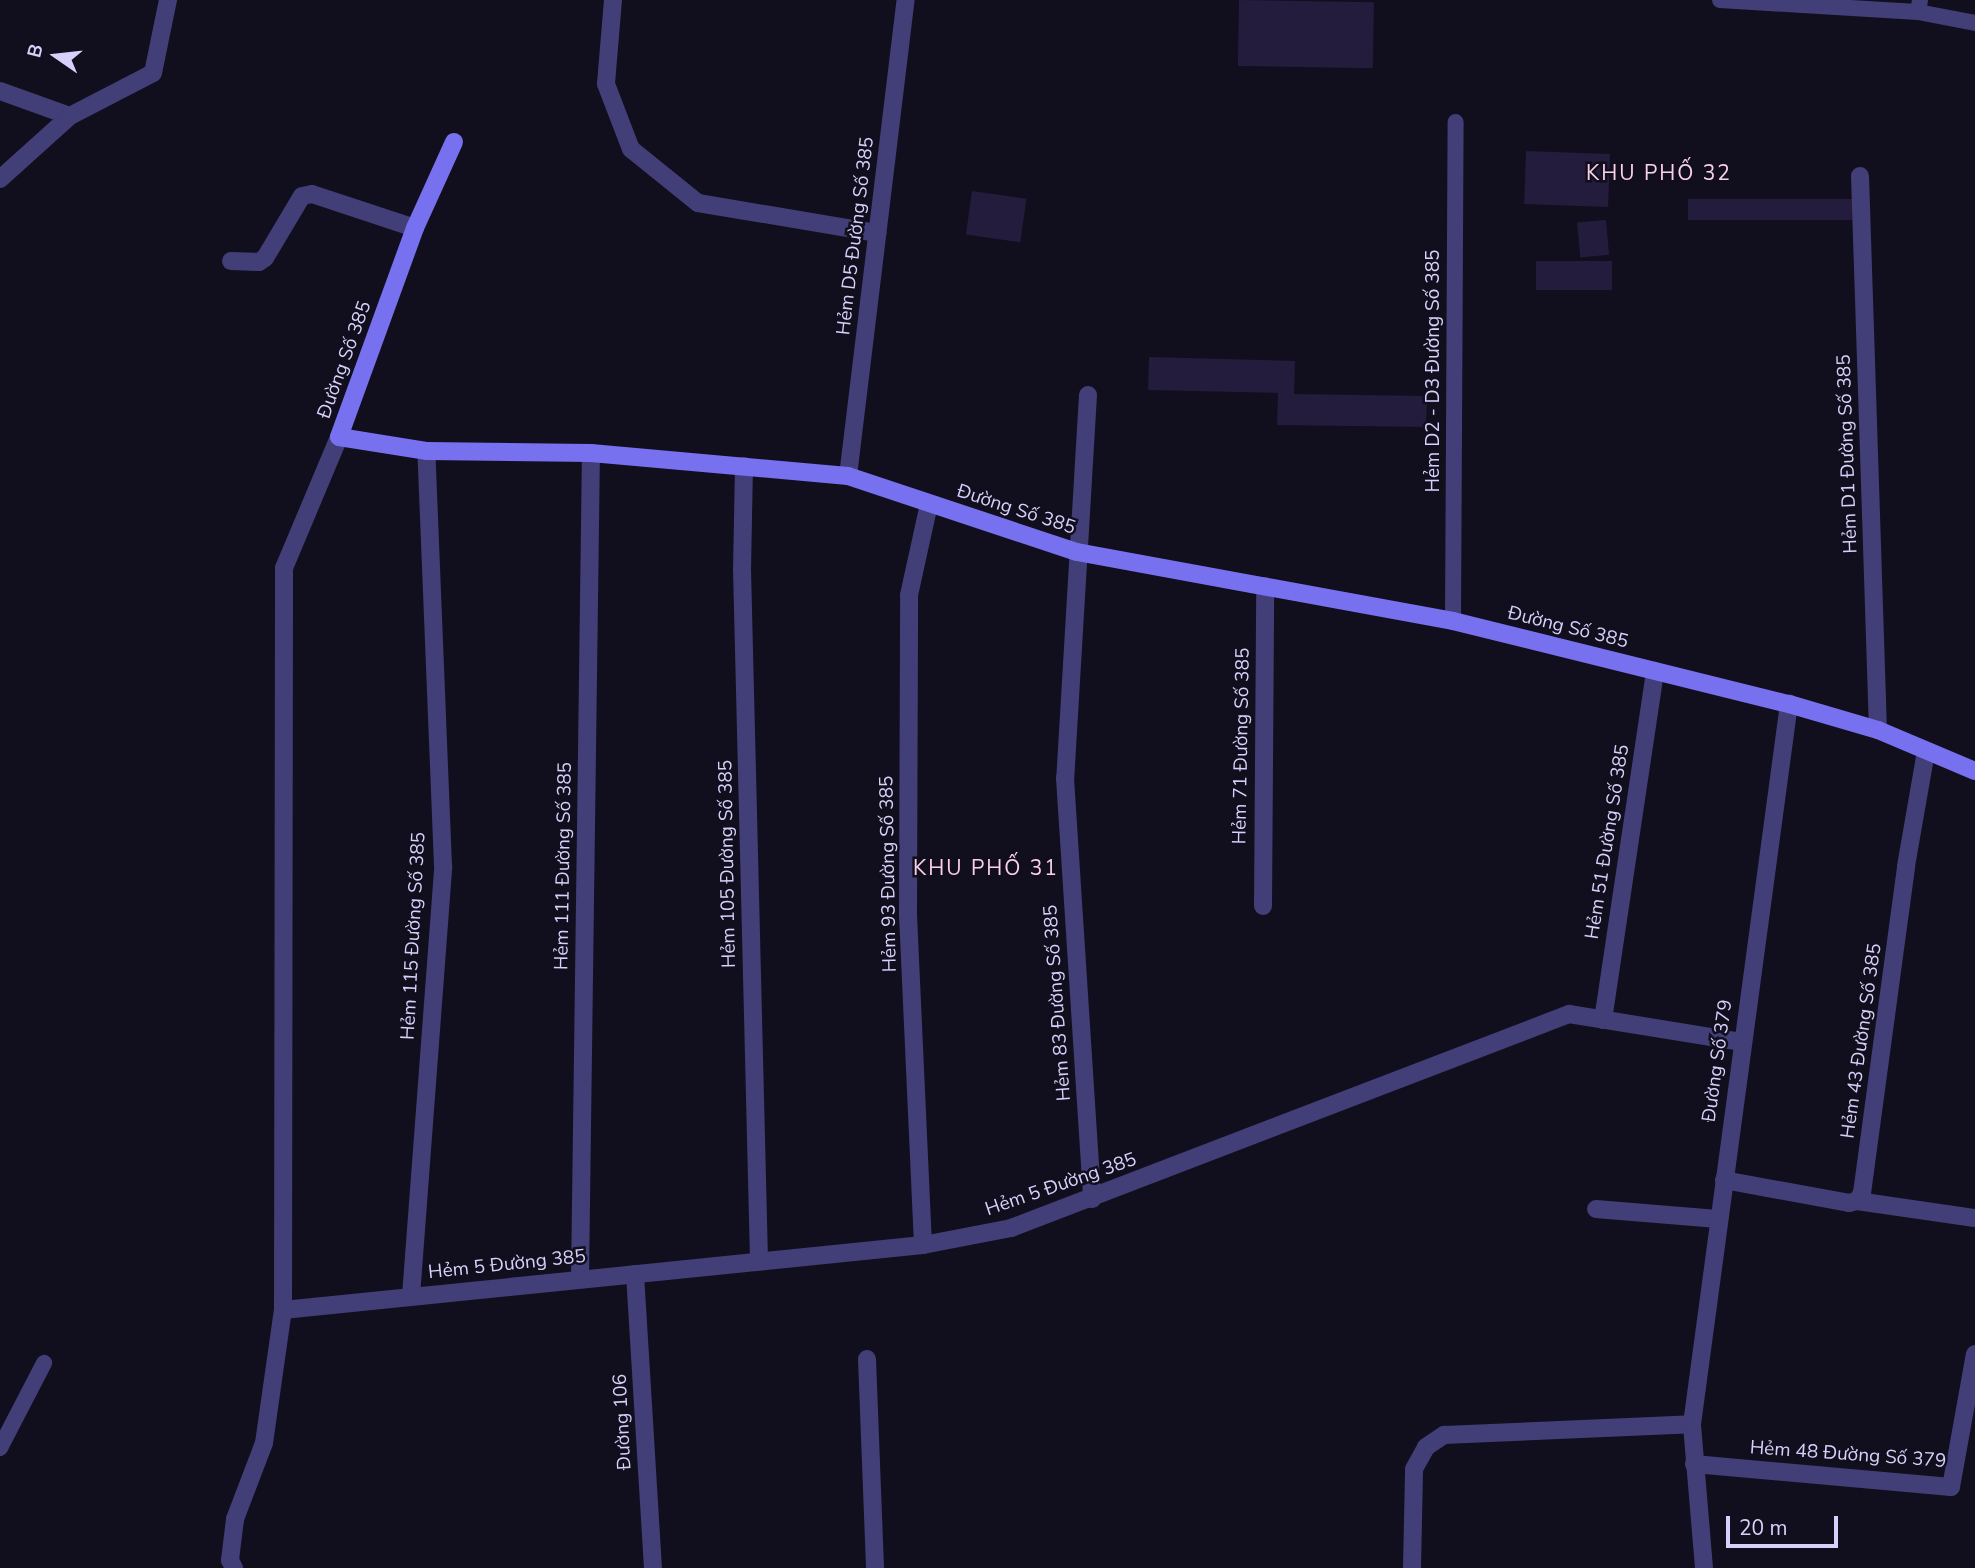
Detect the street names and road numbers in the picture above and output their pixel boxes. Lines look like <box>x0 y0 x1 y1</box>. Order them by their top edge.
street label: Hẻm D5 Đường Số 385 <box>833 136 879 336</box>
street label: Hẻm D2 - D3 Đường Số 385 <box>1423 250 1445 492</box>
street label: Đường Số 385 <box>313 298 377 422</box>
street label: Hẻm D1 Đường Số 385 <box>1833 354 1863 554</box>
street label: Đường Số 385 <box>954 480 1078 540</box>
street label: Đường Số 385 <box>1505 602 1631 654</box>
street label: Hẻm 71 Đường Số 385 <box>1229 647 1255 845</box>
street label: Hẻm 51 Đường Số 385 <box>1581 743 1635 941</box>
street label: Hẻm 105 Đường Số 385 <box>715 760 741 968</box>
street label: Hẻm 111 Đường Số 385 <box>551 762 577 970</box>
street label: Hẻm 93 Đường Số 385 <box>876 775 902 973</box>
street label: Hẻm 115 Đường Số 385 <box>397 831 431 1041</box>
street label: Hẻm 83 Đường Số 385 <box>1040 904 1076 1102</box>
street label: Hẻm 43 Đường Số 385 <box>1837 942 1887 1140</box>
street label: Đường Số 379 <box>1698 998 1738 1124</box>
street label: Hẻm 5 Đường 385 <box>982 1148 1140 1222</box>
street label: Hẻm 5 Đường 385 <box>427 1245 587 1285</box>
street label: Đường 106 <box>609 1373 637 1471</box>
street label: Hẻm 48 Đường Số 379 <box>1749 1437 1947 1473</box>

